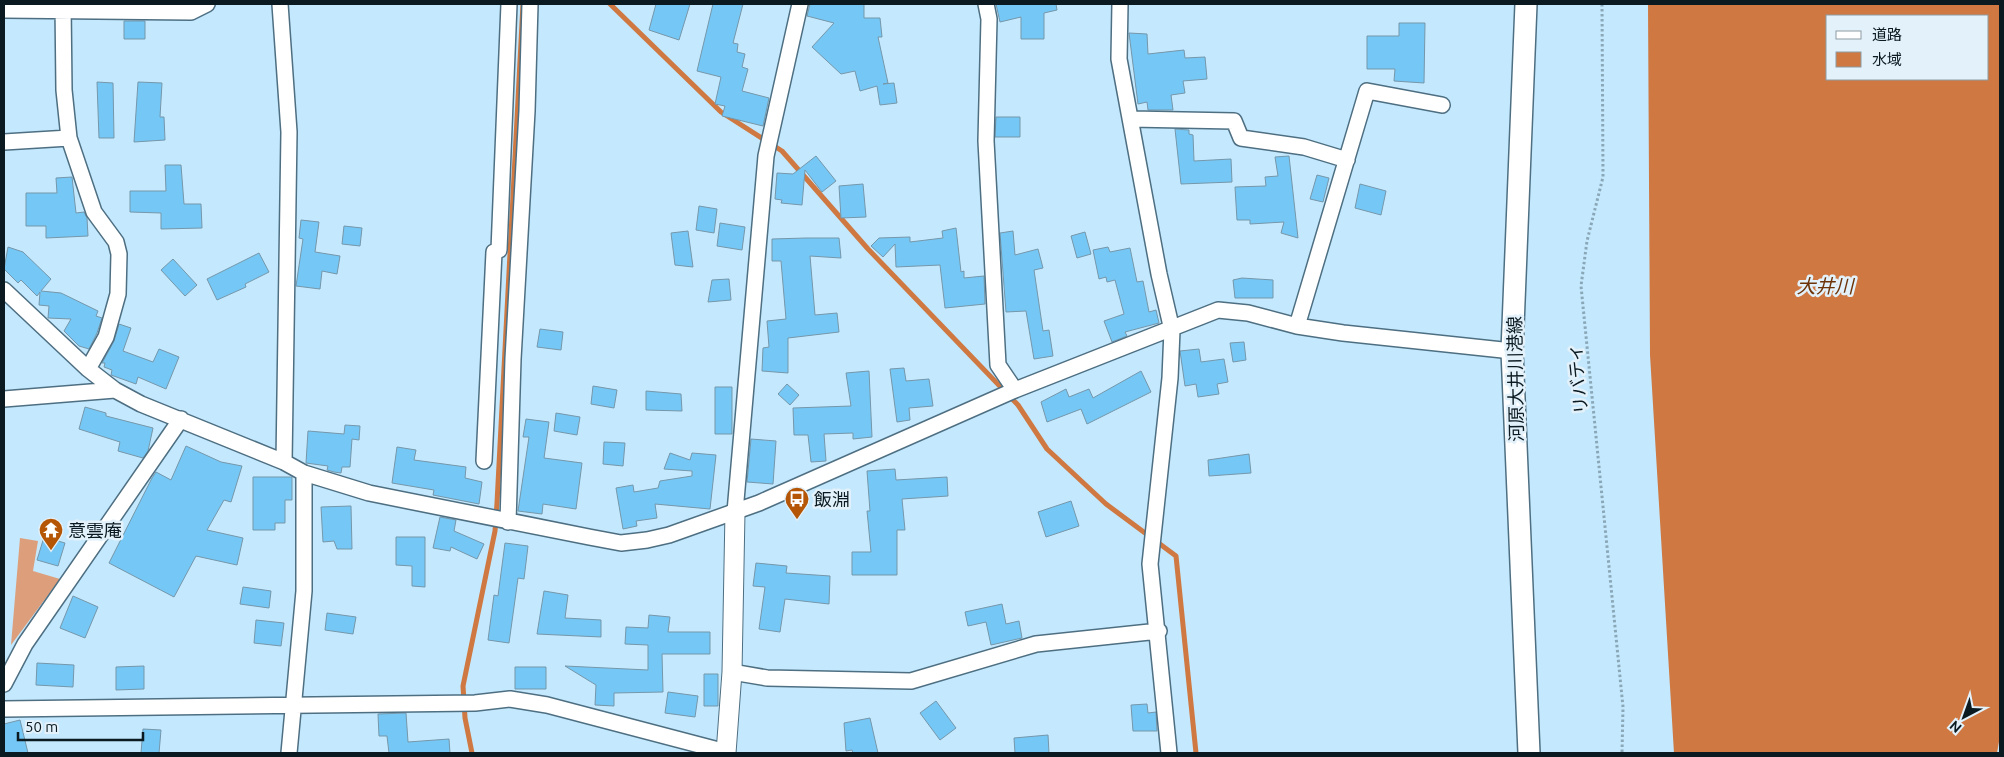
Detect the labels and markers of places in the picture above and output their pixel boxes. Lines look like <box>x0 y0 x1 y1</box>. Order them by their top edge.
bus stop icon: 飯淵 <box>784 486 810 520</box>
place label: 飯淵 <box>814 489 850 509</box>
temple icon: 意雲庵 <box>38 517 64 551</box>
place label: 意雲庵 <box>68 520 122 540</box>

